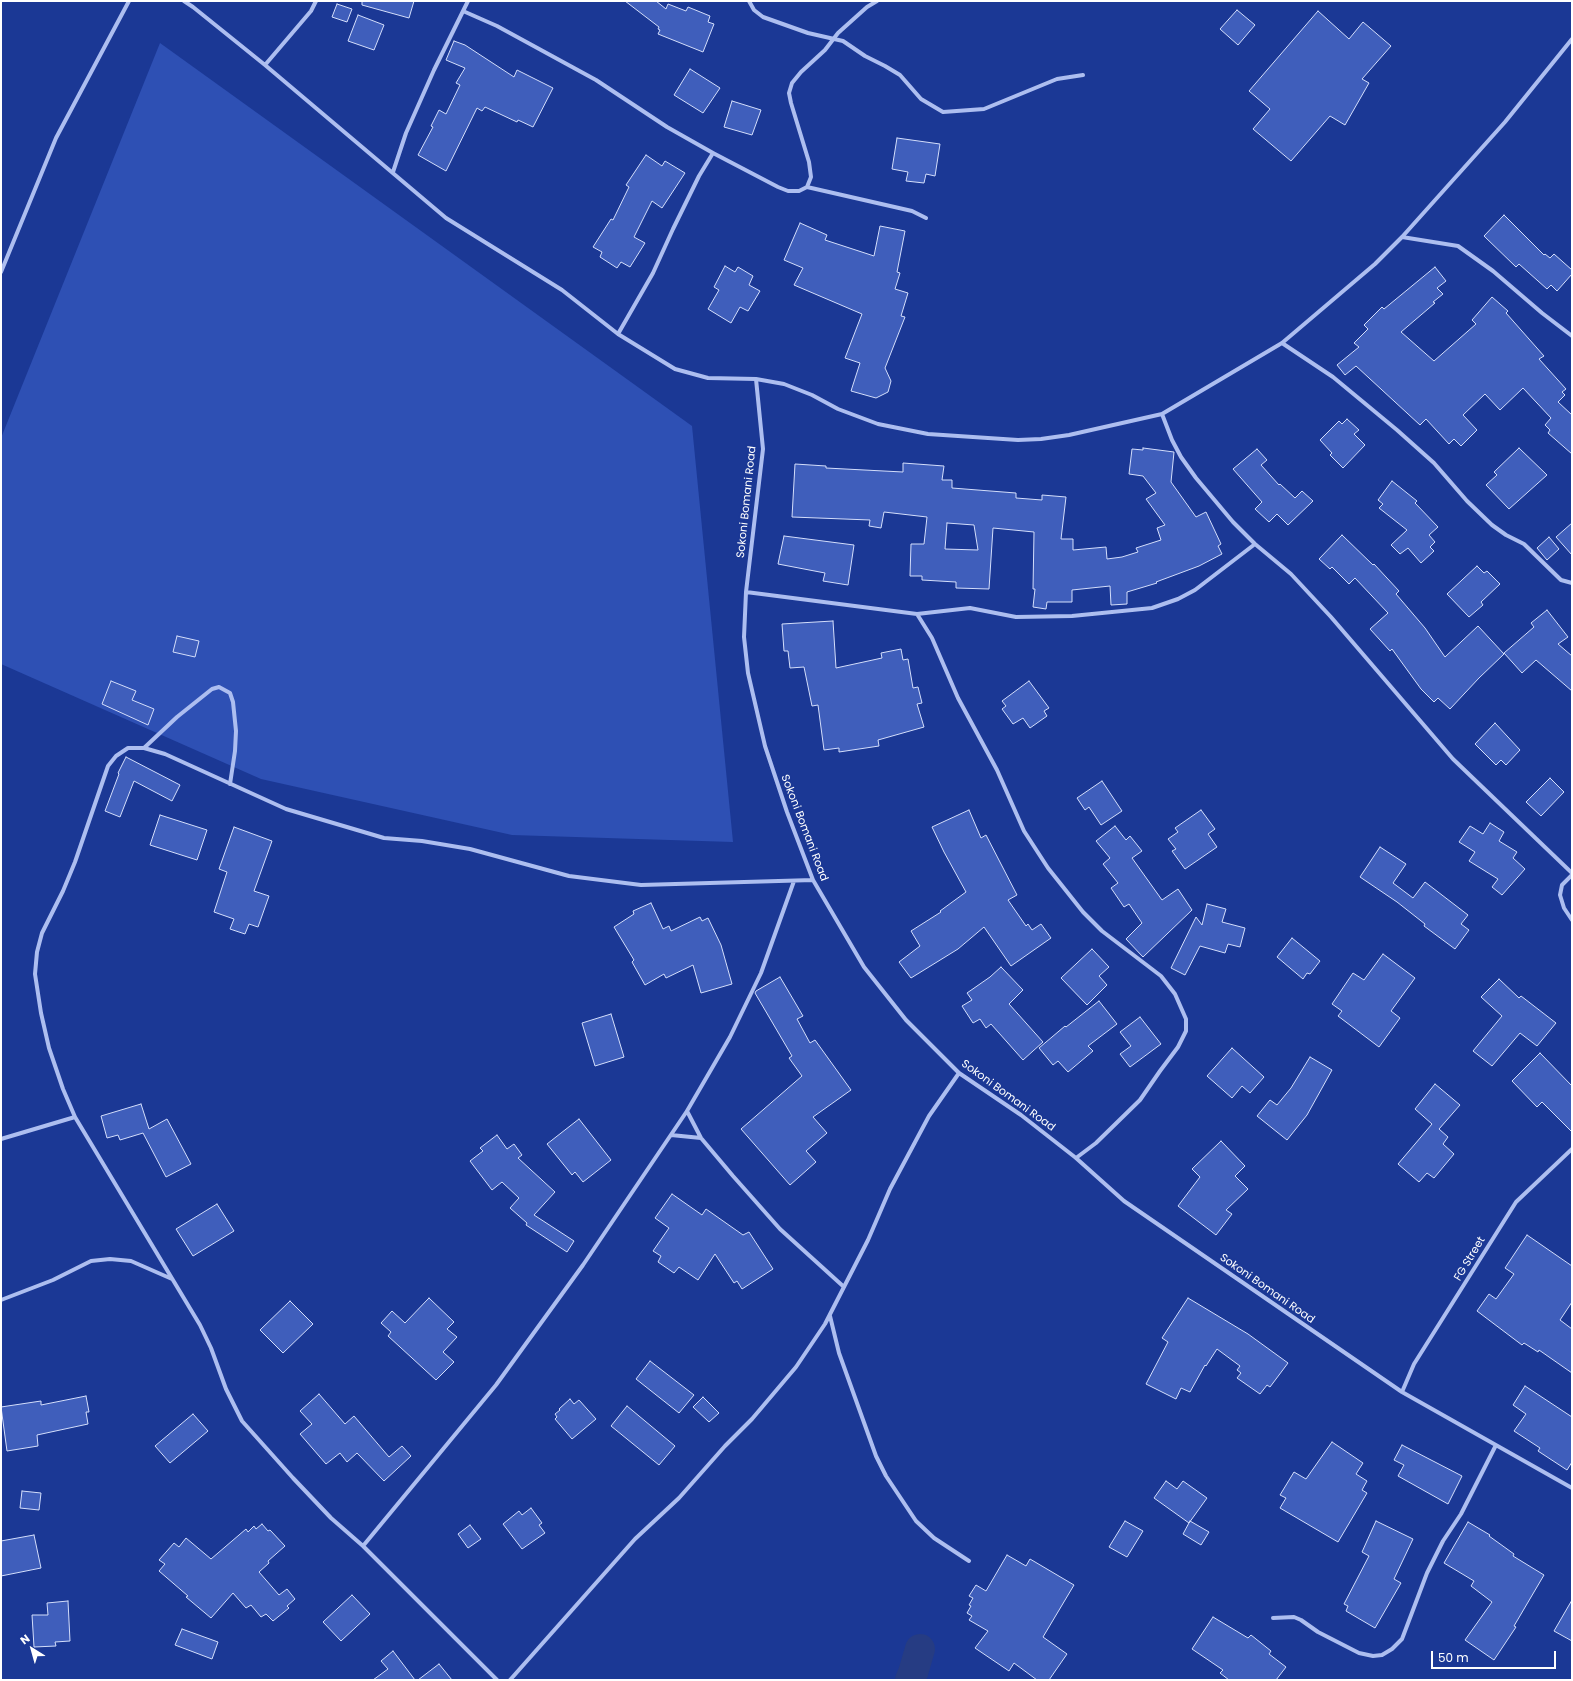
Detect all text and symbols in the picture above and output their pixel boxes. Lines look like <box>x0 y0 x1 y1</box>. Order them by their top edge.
street label: Sokoni Bomani Road <box>735 445 759 559</box>
street label: Sokoni Bomani Road <box>778 773 830 883</box>
street label: Sokoni Bomani Road <box>959 1058 1057 1134</box>
street label: FG Street <box>1452 1234 1488 1284</box>
street label: Sokoni Bomani Road <box>1217 1251 1317 1327</box>
north arrow <box>12 1629 52 1669</box>
text: N <box>17 1631 33 1648</box>
scale bar <box>1433 1643 1558 1669</box>
text: 50 m <box>1438 1649 1469 1666</box>

